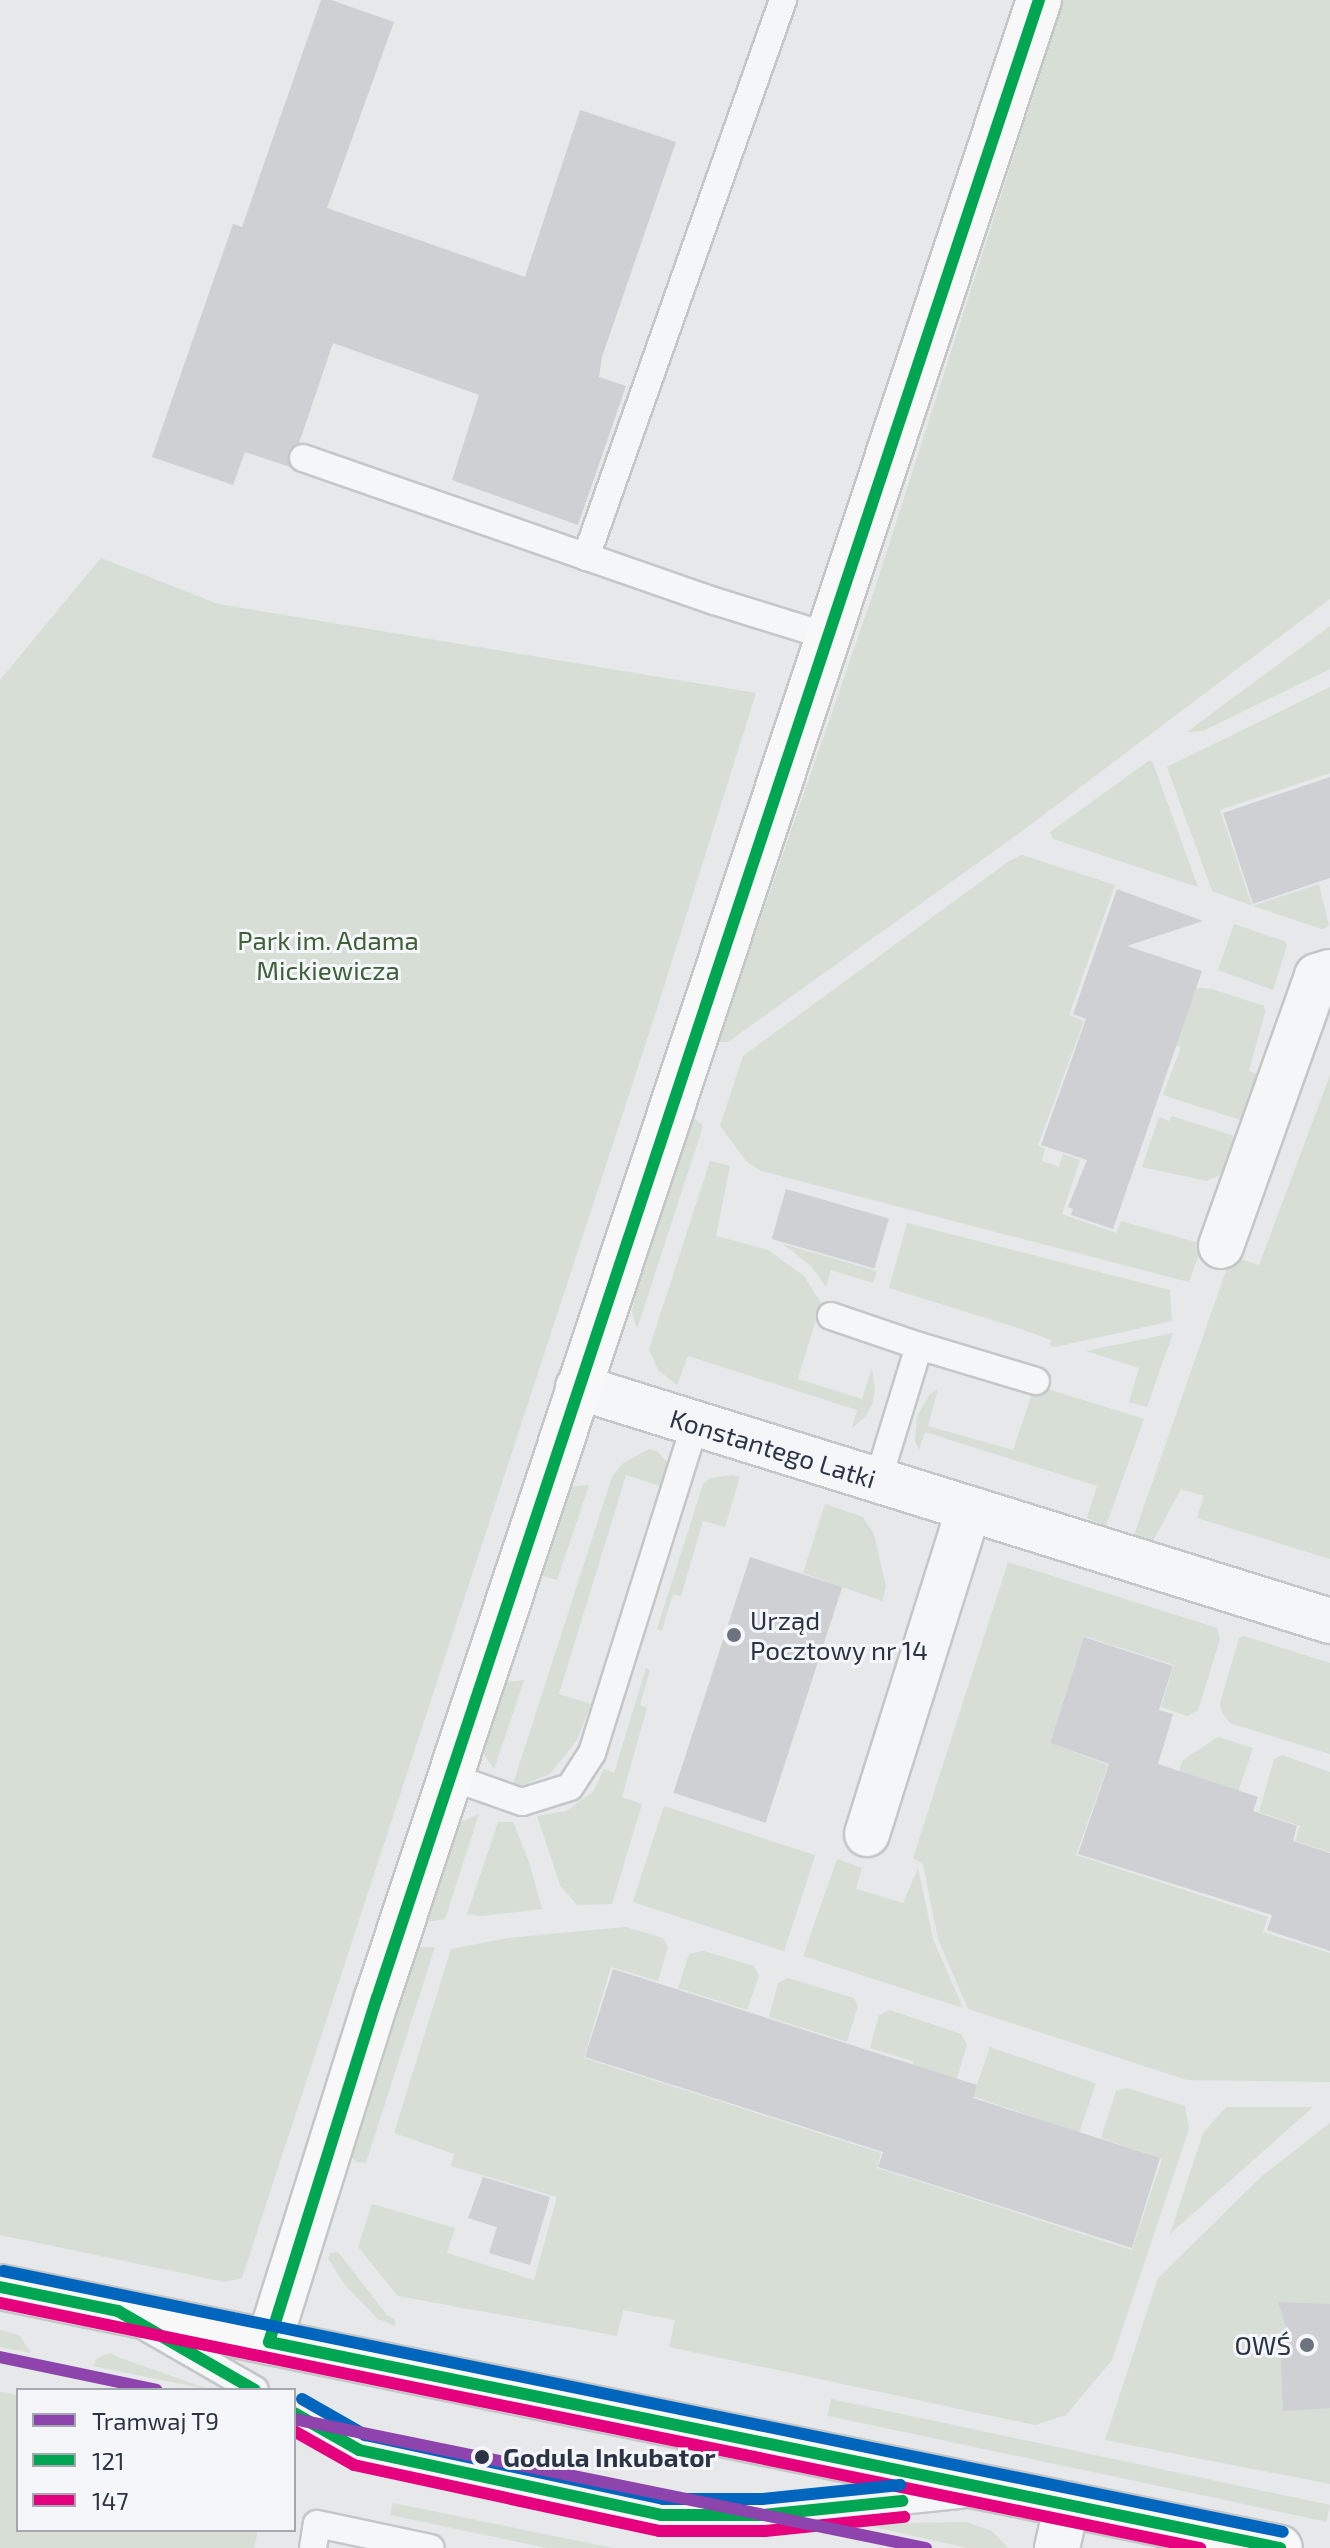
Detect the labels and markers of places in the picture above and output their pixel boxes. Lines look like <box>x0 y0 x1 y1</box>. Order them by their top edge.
place label: Urząd Pocztowy nr 14 <box>750 1604 929 1666</box>
marker: Urząd Pocztowy nr 14 <box>725 1626 743 1644</box>
place label: OWŚ <box>1234 2329 1291 2361</box>
marker: OWŚ <box>1298 2336 1316 2354</box>
place label: Godula Inkubator <box>503 2441 716 2473</box>
marker: Godula Inkubator <box>468 2443 496 2471</box>

